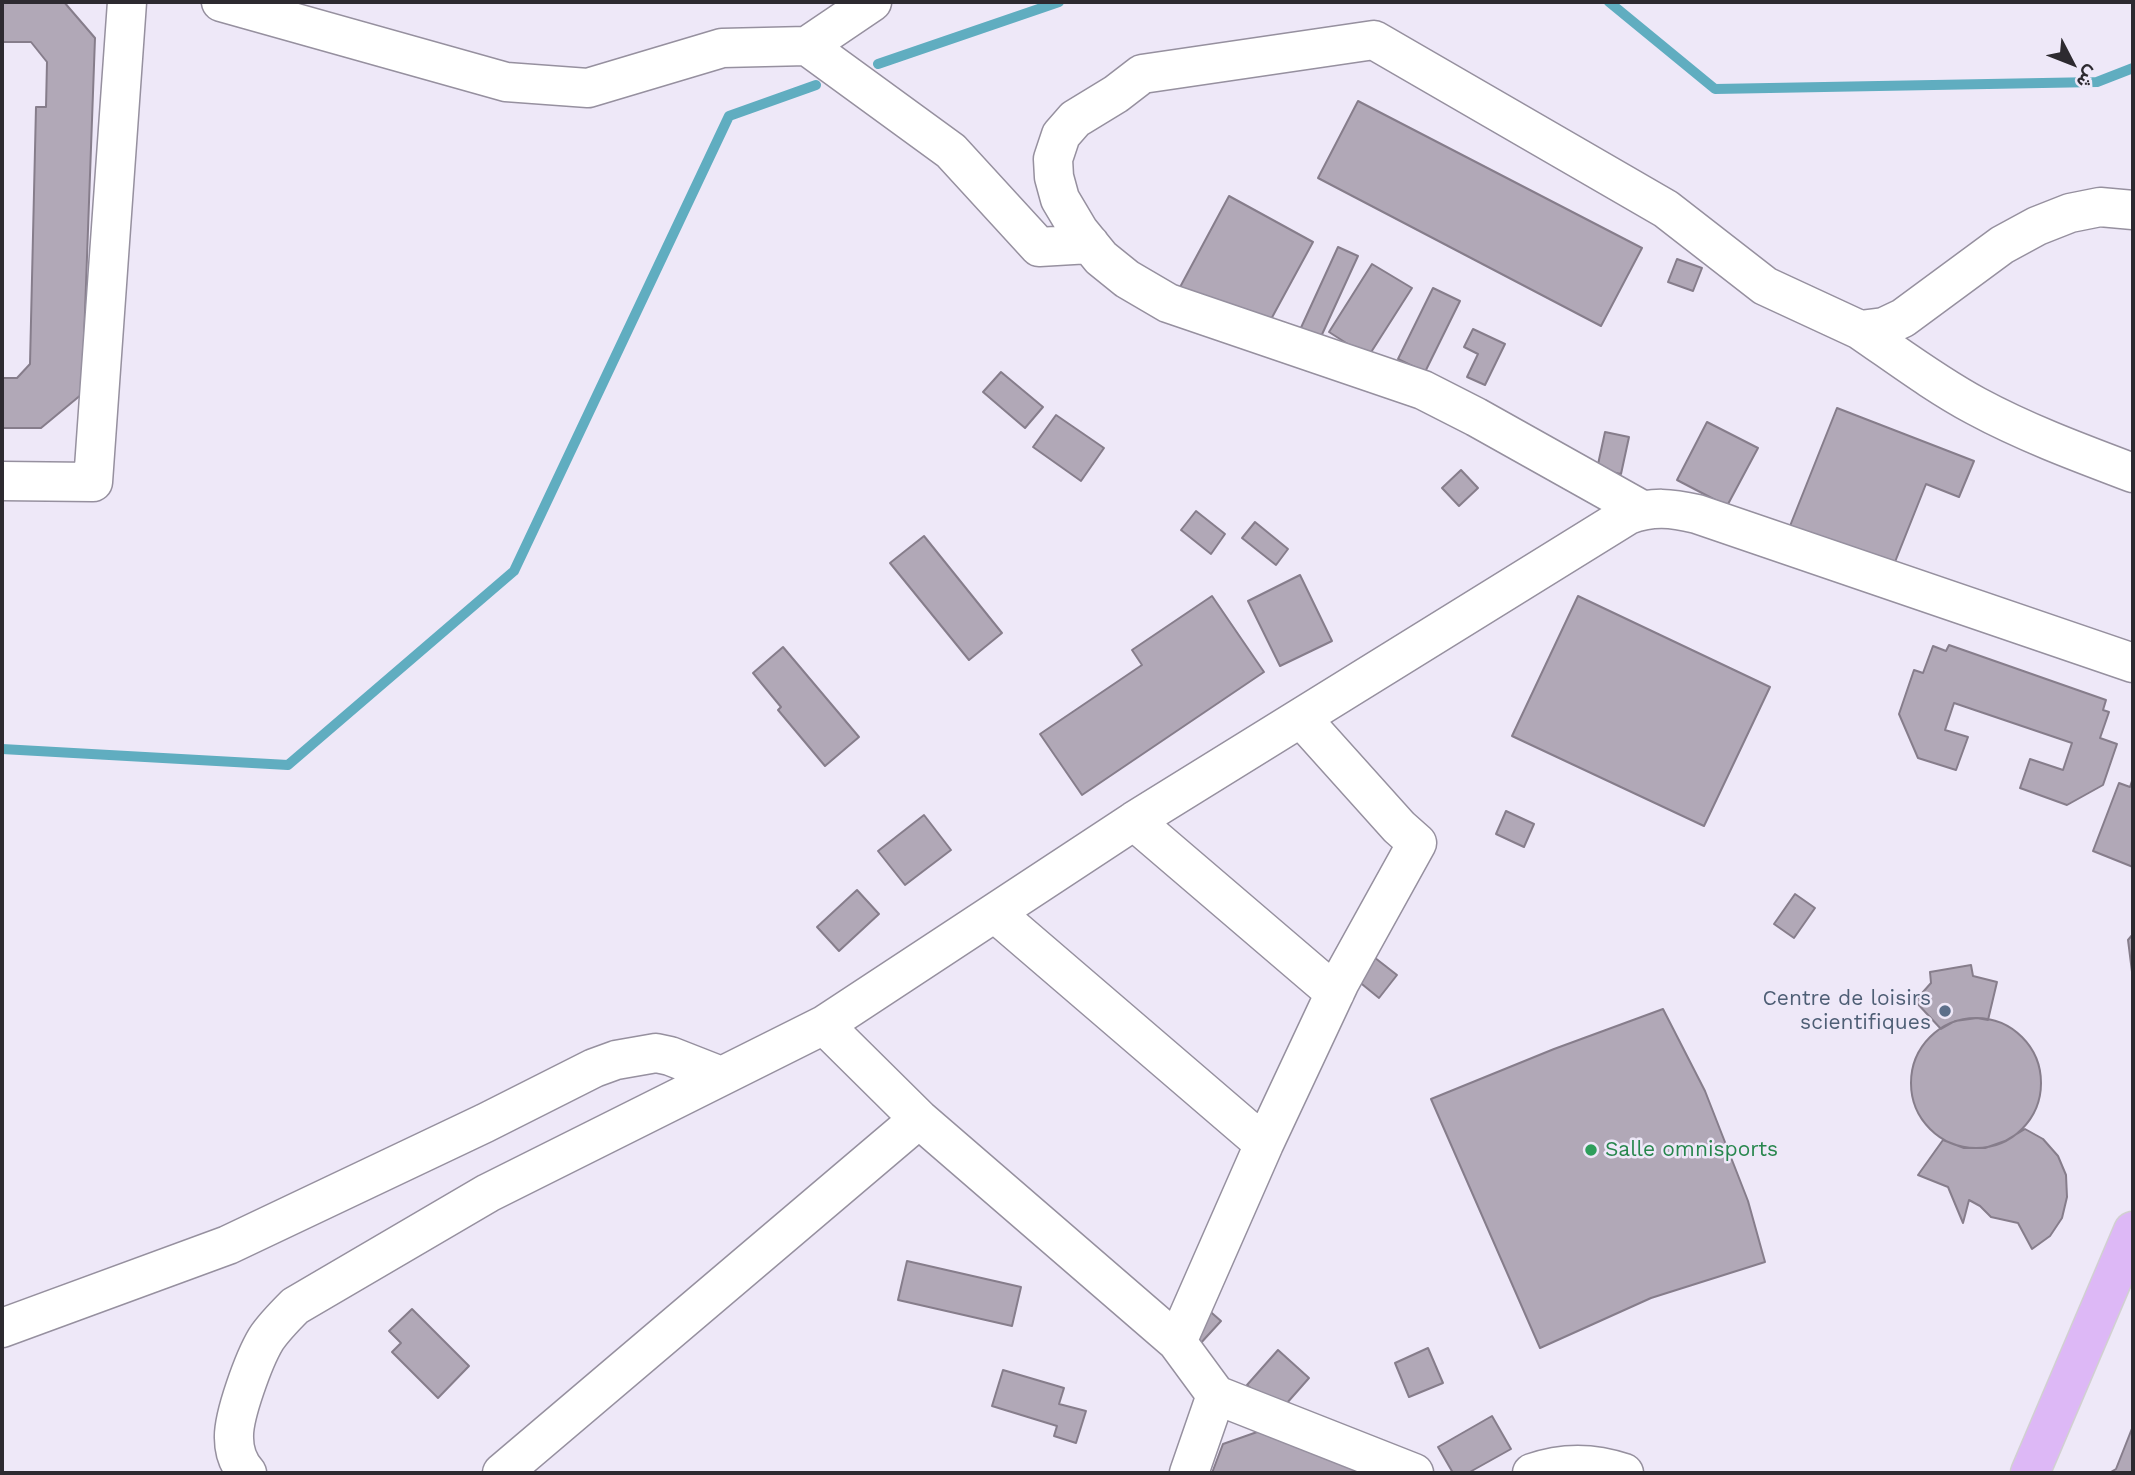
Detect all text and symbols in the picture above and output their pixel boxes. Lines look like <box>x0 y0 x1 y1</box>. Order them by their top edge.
north arrow <box>2037 28 2107 98</box>
text: ش <box>2072 61 2104 94</box>
place label: Centre de loisirs scientifiques <box>1762 986 1931 1036</box>
marker: Centre de loisirs scientifiques <box>1937 1003 1953 1019</box>
place label: Salle omnisports <box>1605 1137 1778 1163</box>
marker: Salle omnisports <box>1583 1142 1599 1158</box>

